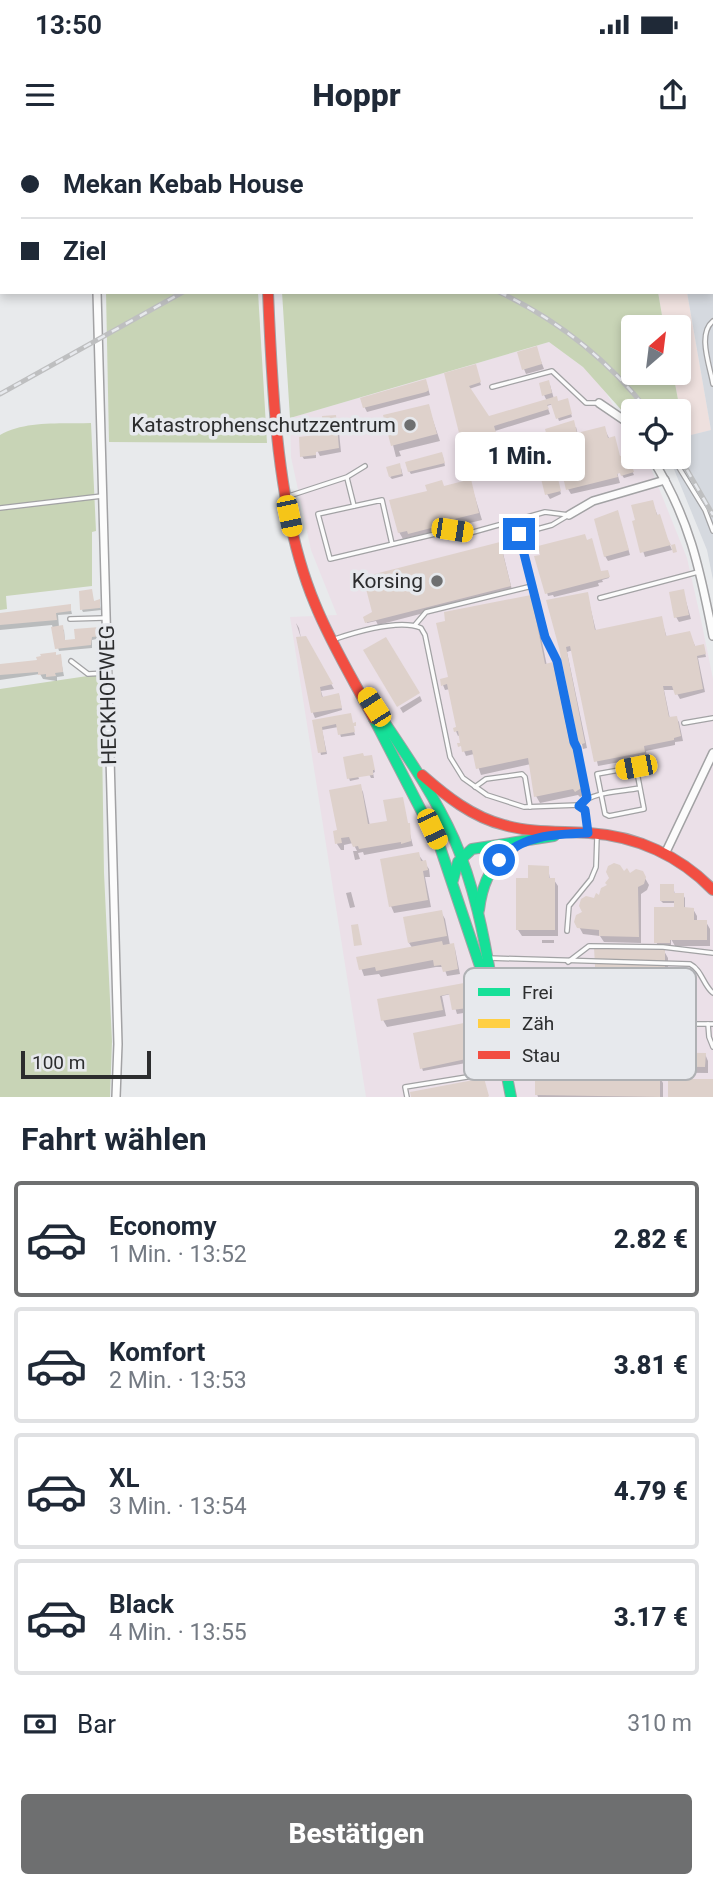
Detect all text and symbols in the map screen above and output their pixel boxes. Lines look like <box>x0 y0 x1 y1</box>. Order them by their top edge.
text: 13:50 <box>35 10 102 40</box>
icon: menu <box>21 76 59 114</box>
text: Hoppr <box>312 76 401 114</box>
icon: share <box>654 76 692 114</box>
text: Mekan Kebab House <box>63 169 304 199</box>
text: Ziel <box>63 236 107 266</box>
north arrow <box>621 315 691 385</box>
map controls <box>621 315 691 469</box>
button: locate <box>621 399 691 469</box>
place label: Katastrophenschutzzentrum <box>131 413 396 437</box>
marker: Katastrophenschutzzentrum <box>402 417 418 433</box>
callout: 1 Min. <box>454 432 584 482</box>
text: 1 Min. <box>487 443 553 470</box>
car <box>275 493 304 539</box>
car <box>430 516 475 544</box>
route end <box>503 518 535 550</box>
place label: Korsing <box>352 569 423 593</box>
marker: Korsing <box>429 573 445 589</box>
street label: HECKHOFWEG <box>95 625 121 765</box>
car <box>354 684 395 730</box>
car <box>614 753 659 781</box>
car <box>414 806 451 852</box>
route start <box>483 844 515 876</box>
legend <box>464 968 696 1080</box>
text: Frei <box>522 981 553 1004</box>
text: Zäh <box>522 1012 554 1035</box>
text: Stau <box>522 1044 560 1067</box>
scale bar <box>21 1048 150 1080</box>
text: 100 m <box>32 1051 85 1074</box>
text: Fahrt wählen <box>21 1120 207 1158</box>
icon: car <box>25 1208 88 1271</box>
text: Economy <box>109 1211 216 1241</box>
text: 2.82 € <box>614 1224 688 1254</box>
text: 1 Min. · 13:52 <box>109 1241 247 1268</box>
icon: car <box>25 1334 88 1397</box>
text: Komfort <box>109 1337 205 1367</box>
text: 3.81 € <box>614 1350 688 1380</box>
text: 2 Min. · 13:53 <box>109 1367 247 1394</box>
icon: car <box>25 1460 88 1523</box>
text: XL <box>109 1463 140 1493</box>
text: 4.79 € <box>614 1476 688 1506</box>
text: 3 Min. · 13:54 <box>109 1493 247 1520</box>
icon: car <box>25 1586 88 1649</box>
text: Black <box>109 1589 174 1619</box>
text: 3.17 € <box>614 1602 688 1632</box>
text: 4 Min. · 13:55 <box>109 1619 247 1646</box>
icon: cash <box>21 1705 59 1743</box>
text: Bar <box>77 1709 116 1739</box>
text: 310 m <box>627 1710 692 1737</box>
button: Bestätigen <box>21 1794 692 1874</box>

